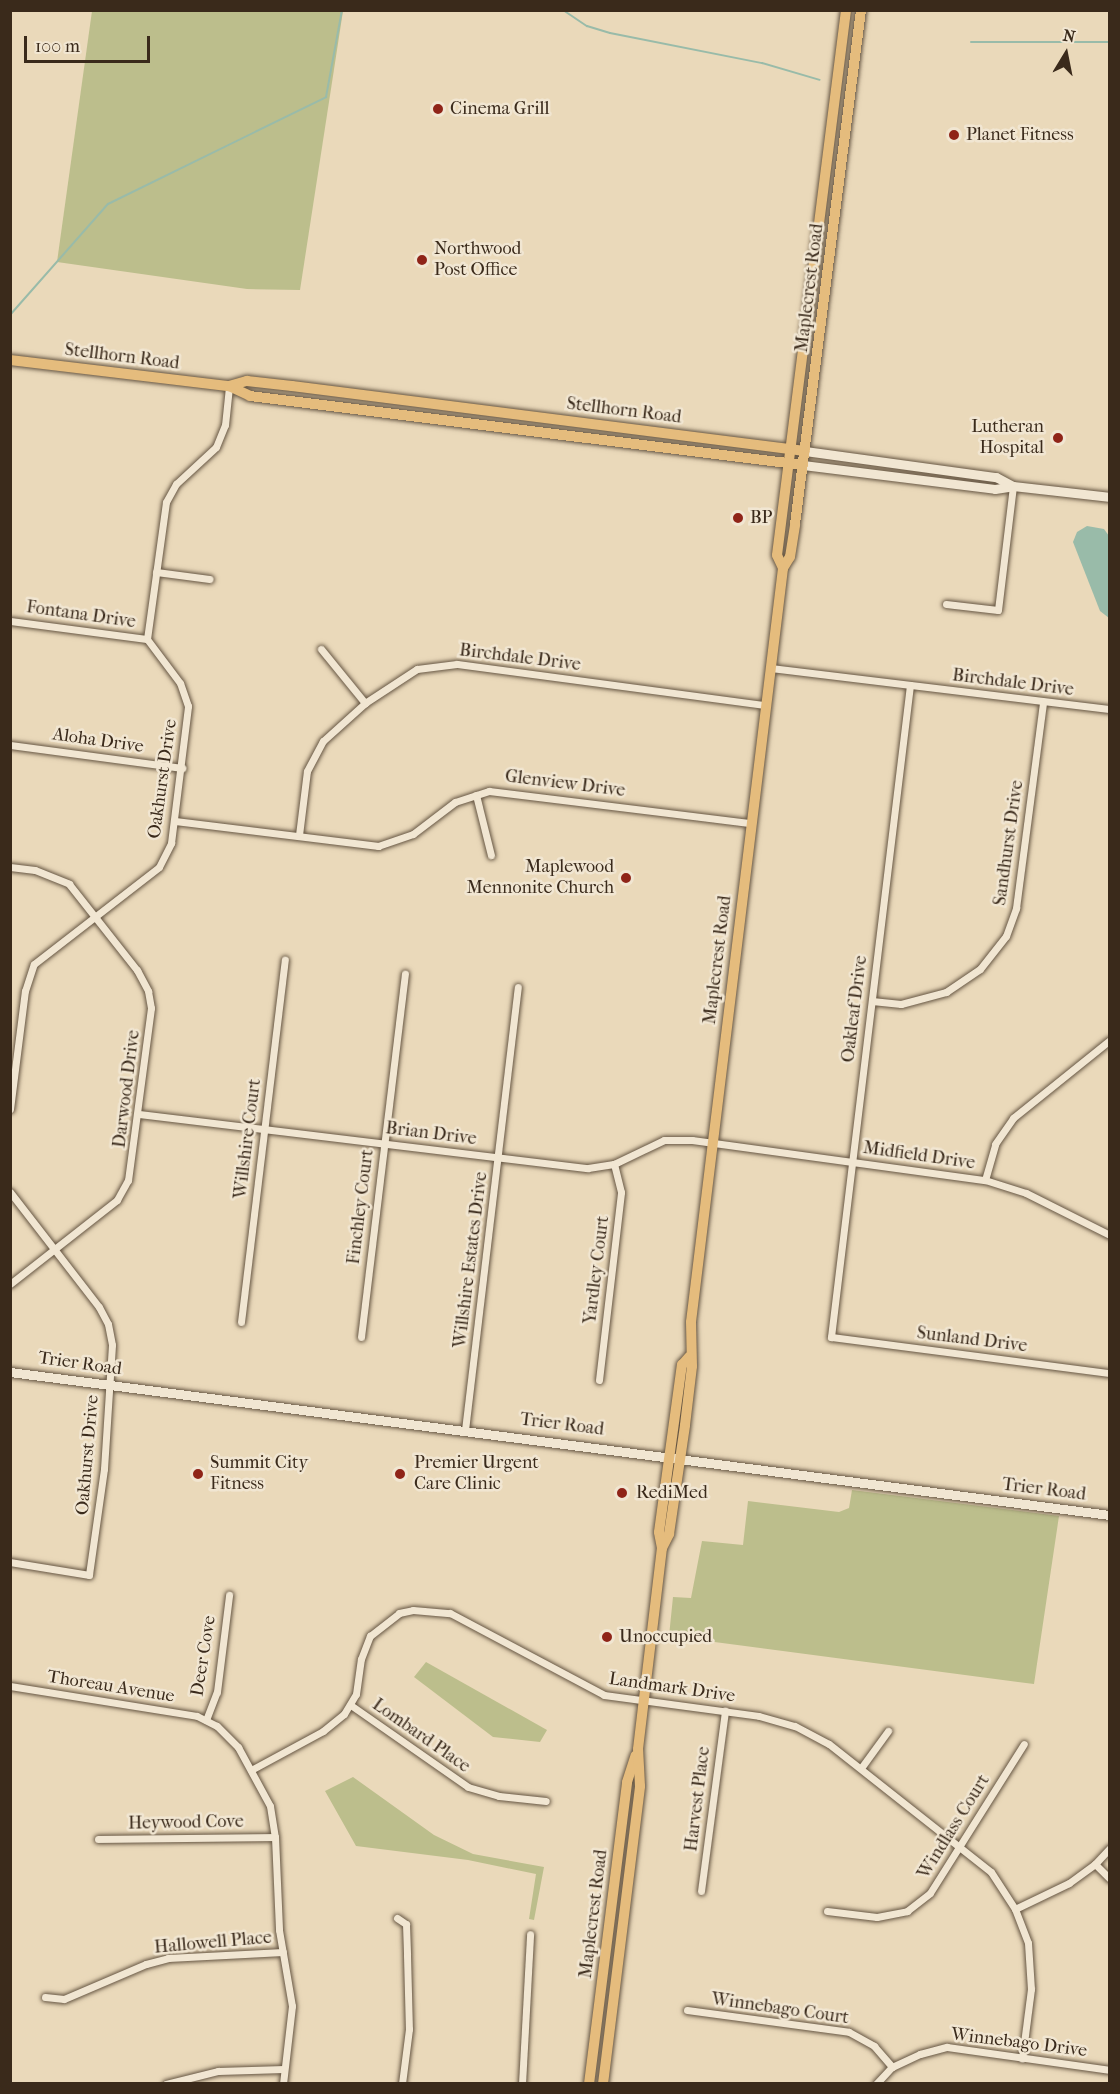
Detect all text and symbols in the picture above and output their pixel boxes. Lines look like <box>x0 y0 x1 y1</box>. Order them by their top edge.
scale bar <box>27 24 153 62</box>
north arrow <box>1036 24 1096 84</box>
text: N <box>1062 25 1077 46</box>
text: 100 m <box>35 36 80 57</box>
place label: Cinema Grill <box>450 98 549 120</box>
marker: Cinema Grill <box>431 102 445 116</box>
place label: Planet Fitness <box>966 124 1074 146</box>
marker: Planet Fitness <box>947 128 961 142</box>
street label: Maplecrest Road <box>791 222 829 354</box>
place label: Northwood Post Office <box>434 239 521 282</box>
marker: Northwood Post Office <box>415 253 429 267</box>
street label: Stellhorn Road <box>63 339 181 375</box>
street label: Stellhorn Road <box>565 393 683 429</box>
place label: Lutheran Hospital <box>971 417 1044 460</box>
marker: Lutheran Hospital <box>1049 429 1067 447</box>
place label: BP <box>750 507 772 529</box>
marker: BP <box>731 511 745 525</box>
street label: Fontana Drive <box>25 597 137 633</box>
street label: Birchdale Drive <box>458 640 582 676</box>
street label: Birchdale Drive <box>951 665 1075 701</box>
street label: Oakhurst Drive <box>144 718 182 840</box>
street label: Aloha Drive <box>51 724 145 758</box>
street label: Glenview Drive <box>504 766 626 802</box>
street label: Sandhurst Drive <box>990 779 1028 907</box>
place label: Maplewood Mennonite Church <box>466 857 614 900</box>
marker: Maplewood Mennonite Church <box>619 871 633 885</box>
street label: Maplecrest Road <box>699 894 737 1026</box>
street label: Oakleaf Drive <box>838 954 872 1064</box>
street label: Darwood Drive <box>109 1029 145 1149</box>
street label: Willshire Court <box>230 1078 266 1200</box>
street label: Brian Drive <box>384 1118 478 1150</box>
street label: Midfield Drive <box>862 1137 976 1175</box>
street label: Finchley Court <box>343 1148 379 1266</box>
street label: Willshire Estates Drive <box>449 1171 493 1349</box>
street label: Yardley Court <box>580 1215 614 1325</box>
street label: Sunland Drive <box>916 1323 1028 1357</box>
street label: Trier Road <box>37 1347 123 1381</box>
street label: Oakhurst Drive <box>72 1394 104 1516</box>
street label: Trier Road <box>519 1409 605 1441</box>
place label: Summit City Fitness <box>210 1453 308 1496</box>
place label: Premier Urgent Care Clinic <box>414 1453 539 1496</box>
marker: Premier Urgent Care Clinic <box>391 1465 409 1483</box>
marker: Summit City Fitness <box>191 1467 205 1481</box>
street label: Trier Road <box>1001 1474 1087 1506</box>
place label: RediMed <box>636 1482 708 1504</box>
marker: RediMed <box>613 1484 631 1502</box>
street label: Deer Cove <box>187 1614 221 1698</box>
place label: Unoccupied <box>619 1626 712 1648</box>
marker: Unoccupied <box>600 1630 614 1644</box>
street label: Thoreau Avenue <box>46 1666 176 1708</box>
street label: Landmark Drive <box>607 1668 737 1708</box>
street label: Lombard Place <box>368 1694 474 1778</box>
street label: Harvest Place <box>681 1745 715 1853</box>
street label: Windlass Court <box>913 1771 995 1883</box>
street label: Heywood Cove <box>128 1811 244 1835</box>
street label: Maplecrest Road <box>575 1848 613 1980</box>
street label: Hallowell Place <box>153 1927 273 1959</box>
street label: Winnebago Court <box>710 1989 850 2029</box>
street label: Winnebago Drive <box>950 2024 1088 2062</box>

